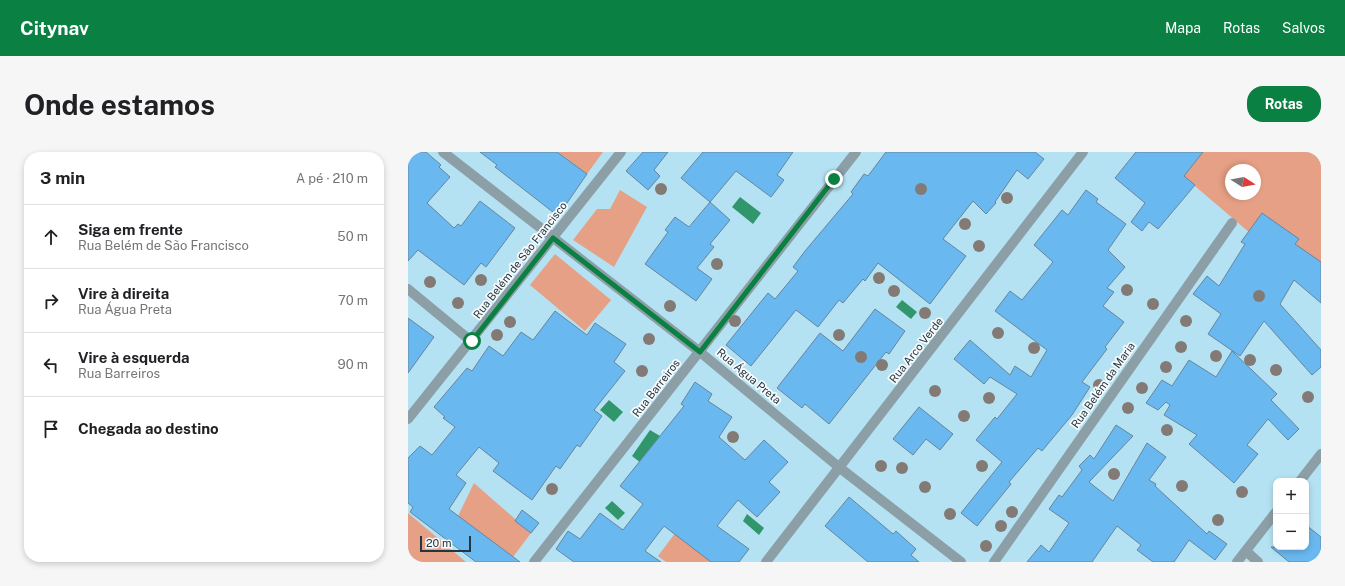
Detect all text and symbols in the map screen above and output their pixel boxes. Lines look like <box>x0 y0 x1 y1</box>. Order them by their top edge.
text: Citynav <box>20 17 89 39</box>
text: Mapa <box>1165 20 1201 36</box>
text: Rotas <box>1223 20 1260 36</box>
text: Salvos <box>1282 20 1325 36</box>
button: Rotas <box>1247 86 1321 122</box>
text: Onde estamos <box>24 88 215 121</box>
north arrow <box>1225 164 1261 200</box>
text: 3 min <box>40 168 85 188</box>
route end <box>825 170 843 188</box>
text: A pé · 210 m <box>296 171 368 186</box>
street label: Rua Belém de São Francisco <box>471 199 569 321</box>
text: Siga em frente <box>78 221 183 238</box>
icon: ahead <box>40 226 62 248</box>
text: 50 m <box>337 229 368 244</box>
text: Rua Belém de São Francisco <box>78 238 249 253</box>
text: Vire à direita <box>78 285 169 302</box>
icon: right <box>40 290 62 312</box>
text: 70 m <box>338 293 368 308</box>
text: Rua Água Preta <box>78 302 172 317</box>
street label: Rua Arco Verde <box>887 315 945 385</box>
route start <box>463 332 481 350</box>
street label: Rua Belém da Maria <box>1069 340 1137 430</box>
street label: Rua Água Preta <box>715 345 784 406</box>
text: Vire à esquerda <box>78 349 190 366</box>
icon: left <box>40 354 62 376</box>
text: 90 m <box>338 357 368 372</box>
street label: Rua Barreiros <box>630 357 682 419</box>
text: Rua Barreiros <box>78 366 160 381</box>
icon: arrive <box>40 418 62 440</box>
text: Chegada ao destino <box>78 420 219 437</box>
map controls <box>1273 478 1309 550</box>
button: + <box>1273 478 1309 514</box>
button: − <box>1273 514 1309 550</box>
scale bar <box>420 534 471 553</box>
text: 20 m <box>426 537 451 549</box>

